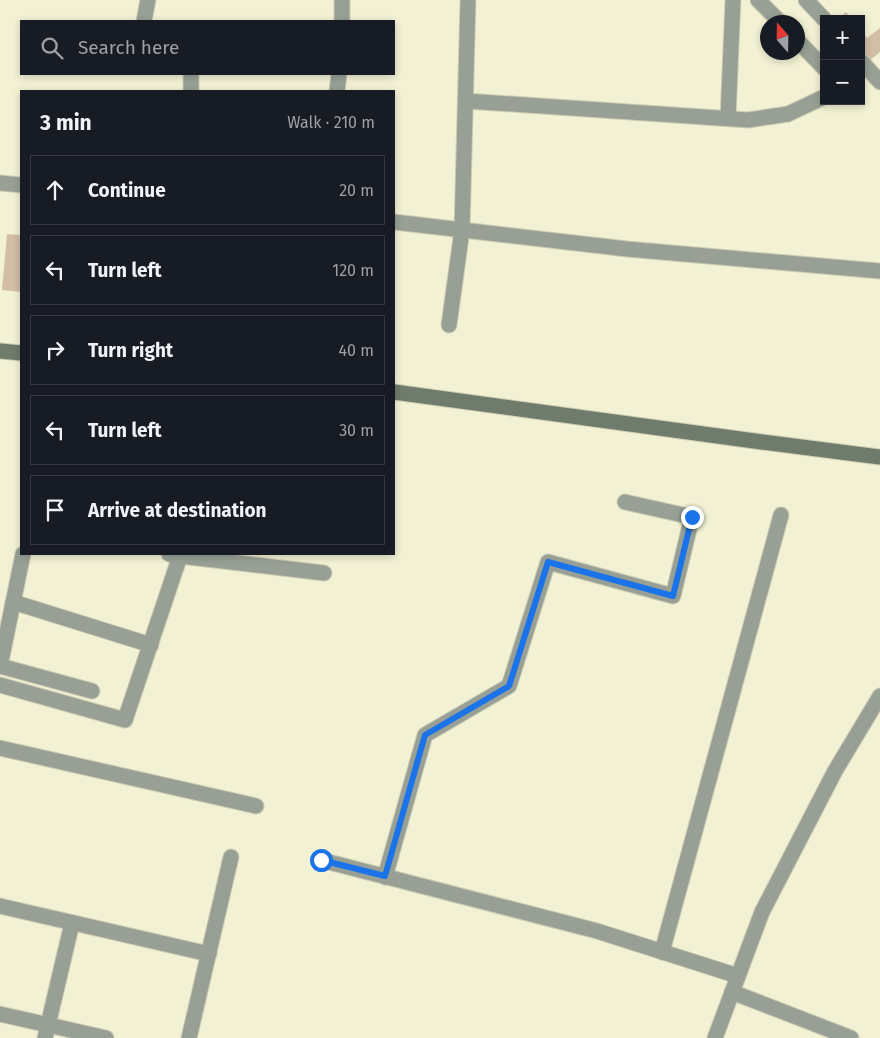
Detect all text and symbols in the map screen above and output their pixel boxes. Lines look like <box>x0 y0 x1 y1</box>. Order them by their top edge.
north arrow <box>760 15 805 60</box>
map controls <box>820 15 865 105</box>
button: + <box>820 15 865 60</box>
search box <box>20 20 395 75</box>
icon: search <box>38 34 66 62</box>
text: Search here <box>78 36 179 59</box>
button: − <box>820 60 865 105</box>
text: 3 min <box>40 110 92 136</box>
text: Walk · 210 m <box>287 113 375 132</box>
icon: ahead <box>41 176 69 204</box>
text: Continue <box>88 179 166 202</box>
text: 20 m <box>339 181 374 200</box>
icon: left <box>41 256 69 284</box>
text: Turn left <box>88 259 162 282</box>
text: 120 m <box>332 261 374 280</box>
icon: right <box>41 336 69 364</box>
text: Turn right <box>88 339 173 362</box>
text: 40 m <box>339 341 374 360</box>
icon: left <box>41 416 69 444</box>
text: Turn left <box>88 419 162 442</box>
text: 30 m <box>339 421 374 440</box>
icon: arrive <box>41 496 69 524</box>
text: Arrive at destination <box>88 499 267 522</box>
route end <box>681 506 704 529</box>
route start <box>310 849 333 872</box>

